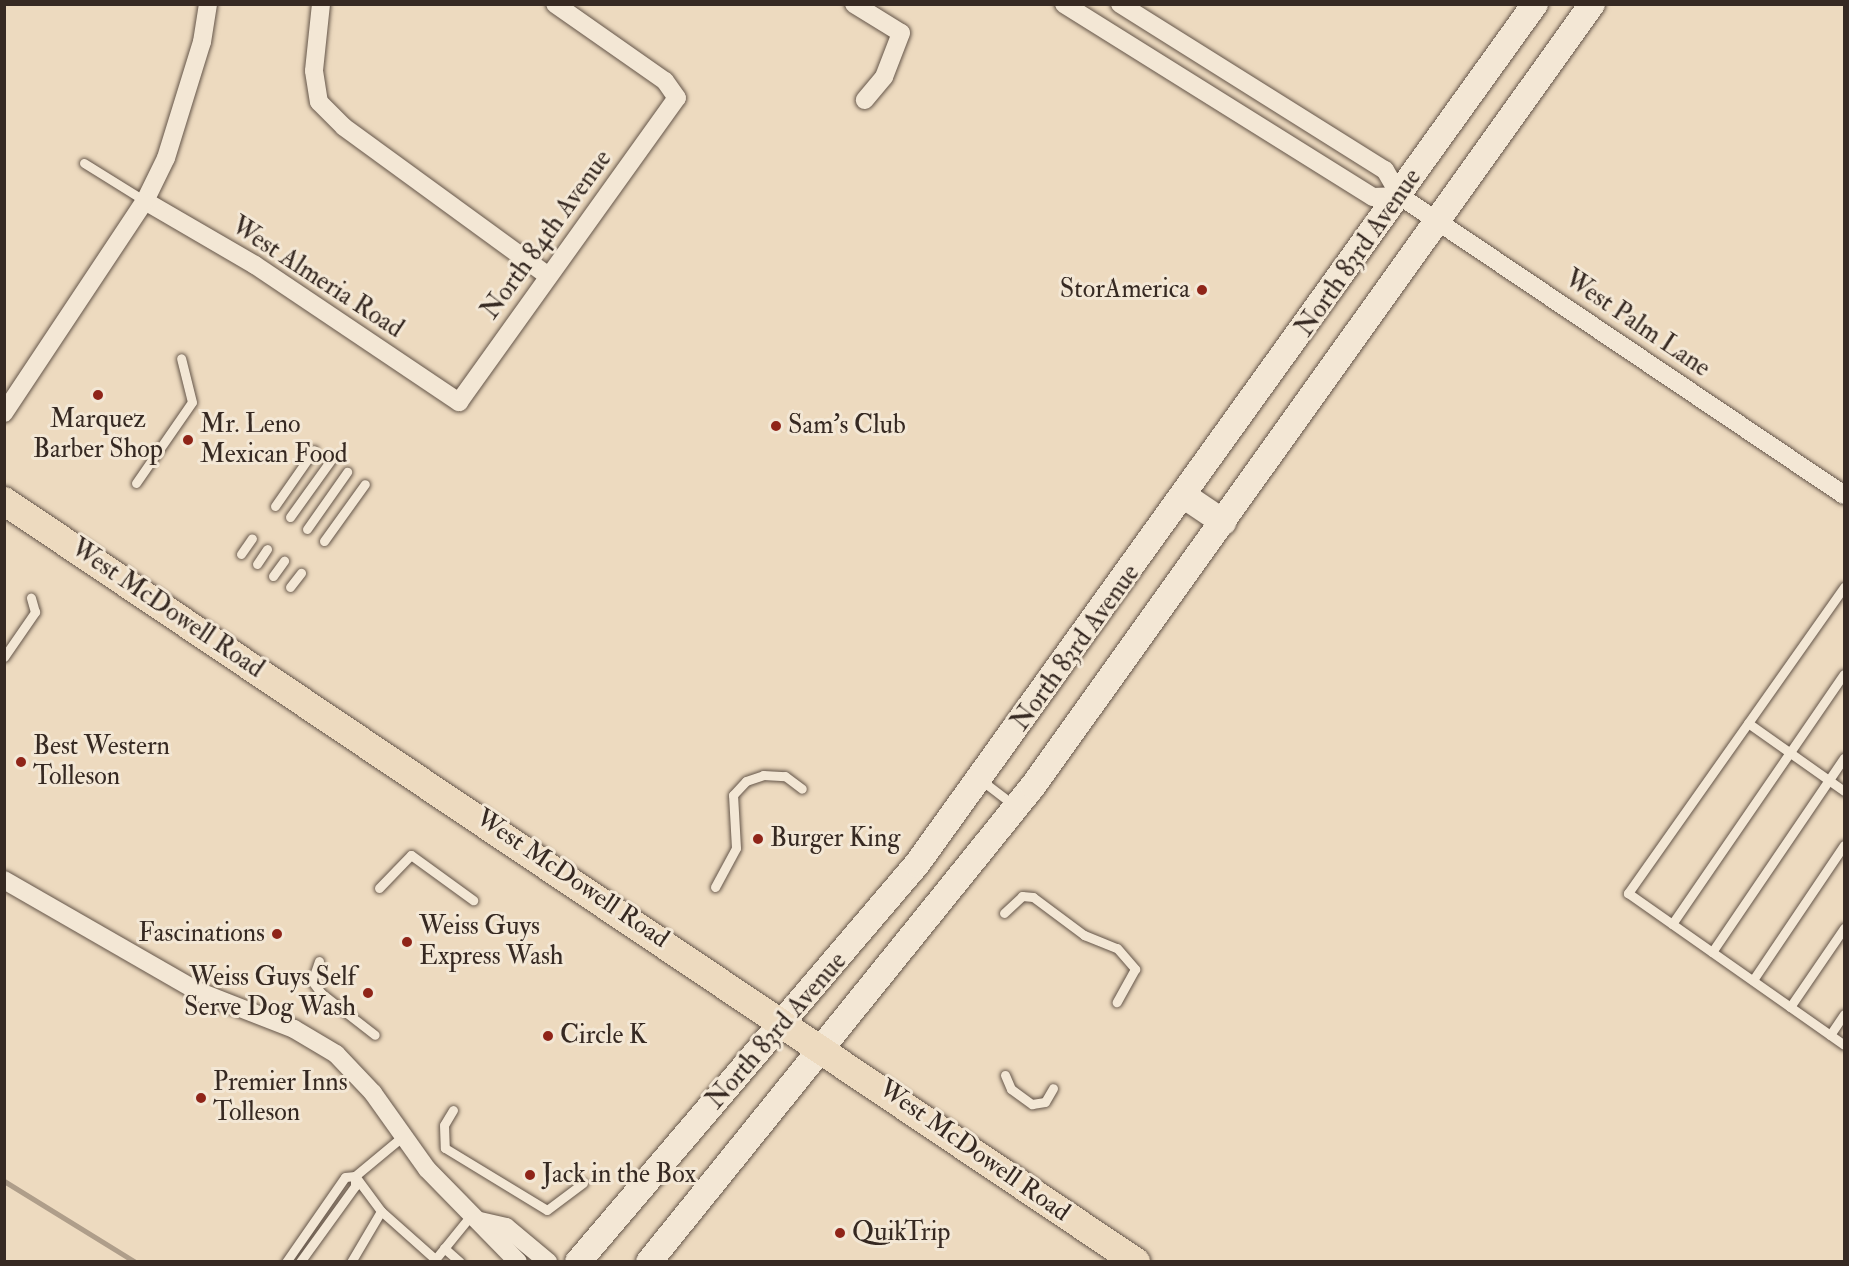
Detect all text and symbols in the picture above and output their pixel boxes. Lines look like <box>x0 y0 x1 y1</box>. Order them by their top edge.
street label: North 84th Avenue <box>475 144 619 326</box>
street label: North 83rd Avenue <box>1290 163 1428 343</box>
street label: West Almeria Road <box>225 211 409 345</box>
street label: West Palm Lane <box>1558 264 1716 384</box>
place label: StorAmerica <box>1060 274 1190 306</box>
marker: StorAmerica <box>1195 283 1209 297</box>
marker: Marquez Barber Shop <box>91 388 105 402</box>
place label: Marquez Barber Shop <box>33 404 163 466</box>
place label: Mr. Leno Mexican Food <box>200 409 347 470</box>
place label: Sam's Club <box>788 410 906 442</box>
marker: Sam's Club <box>769 419 783 433</box>
marker: Mr. Leno Mexican Food <box>181 433 195 447</box>
street label: West McDowell Road <box>64 533 270 685</box>
street label: North 83rd Avenue <box>1005 559 1147 737</box>
place label: Best Western Tolleson <box>33 731 170 792</box>
marker: Best Western Tolleson <box>14 755 28 769</box>
street label: West McDowell Road <box>469 803 675 955</box>
place label: Burger King <box>770 823 900 855</box>
marker: Burger King <box>751 832 765 846</box>
place label: Weiss Guys Express Wash <box>419 911 563 972</box>
place label: Fascinations <box>138 918 265 950</box>
marker: Fascinations <box>270 927 284 941</box>
marker: Weiss Guys Express Wash <box>400 935 414 949</box>
street label: North 83rd Avenue <box>700 946 854 1116</box>
place label: Weiss Guys Self Serve Dog Wash <box>184 962 356 1024</box>
marker: Weiss Guys Self Serve Dog Wash <box>361 986 375 1000</box>
place label: Circle K <box>560 1020 647 1052</box>
marker: Circle K <box>541 1029 555 1043</box>
place label: Premier Inns Tolleson <box>213 1067 348 1128</box>
street label: West McDowell Road <box>872 1073 1076 1229</box>
marker: Premier Inns Tolleson <box>194 1091 208 1105</box>
place label: Jack in the Box <box>542 1159 696 1191</box>
marker: Jack in the Box <box>523 1168 537 1182</box>
place label: QuikTrip <box>852 1217 950 1249</box>
marker: QuikTrip <box>833 1226 847 1240</box>

